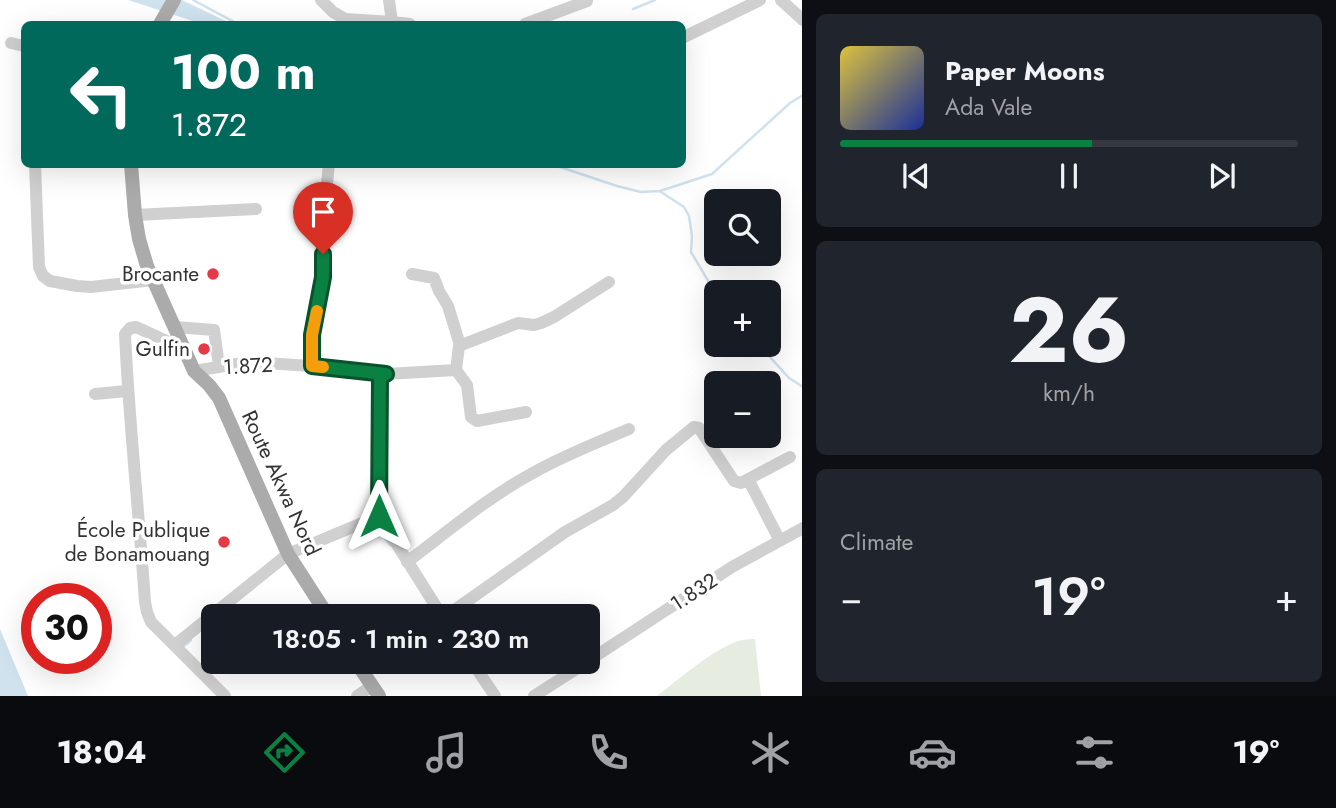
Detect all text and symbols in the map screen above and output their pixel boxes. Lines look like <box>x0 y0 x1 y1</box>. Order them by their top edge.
text: 100 m <box>171 37 316 107</box>
icon: left <box>56 49 147 140</box>
text: Paper Moons <box>945 52 1105 90</box>
text: Ada Vale <box>945 90 1032 124</box>
text: 1.872 <box>171 102 247 148</box>
icon: previous <box>897 157 935 195</box>
icon: pause <box>1050 157 1088 195</box>
icon: next <box>1203 157 1241 195</box>
pin <box>293 182 353 254</box>
map controls <box>704 189 781 448</box>
button: search <box>704 189 781 266</box>
icon: arrive <box>304 193 342 231</box>
place label: Brocante <box>122 259 199 289</box>
text: 26 <box>1009 265 1129 396</box>
marker: Brocante <box>205 266 221 282</box>
button: + <box>704 280 781 357</box>
place label: Gulfin <box>135 334 190 364</box>
marker: Gulfin <box>196 341 212 357</box>
street label: 1.872 <box>222 350 274 382</box>
button: − <box>704 371 781 448</box>
text: km/h <box>1043 376 1095 410</box>
street label: Route Akwa Nord <box>234 405 328 561</box>
position arrow <box>342 479 416 553</box>
place label: École Publique de Bonamouang <box>65 515 210 569</box>
text: Climate <box>840 525 913 559</box>
marker: École Publique de Bonamouang <box>216 534 232 550</box>
text: 19° <box>1032 559 1106 635</box>
street label: 1.832 <box>665 566 723 618</box>
text: − <box>840 570 862 625</box>
text: + <box>1275 570 1298 625</box>
speed limit sign: 30 <box>21 583 112 674</box>
text: 18:05 · 1 min · 230 m <box>272 620 529 658</box>
icon: directions <box>260 728 309 777</box>
icon: music <box>422 728 471 777</box>
icon: phone <box>584 728 633 777</box>
icon: climate <box>746 728 795 777</box>
icon: car <box>908 728 957 777</box>
icon: filters <box>1070 728 1119 777</box>
text: 18:04 <box>57 729 147 775</box>
text: 19° <box>1232 729 1279 775</box>

